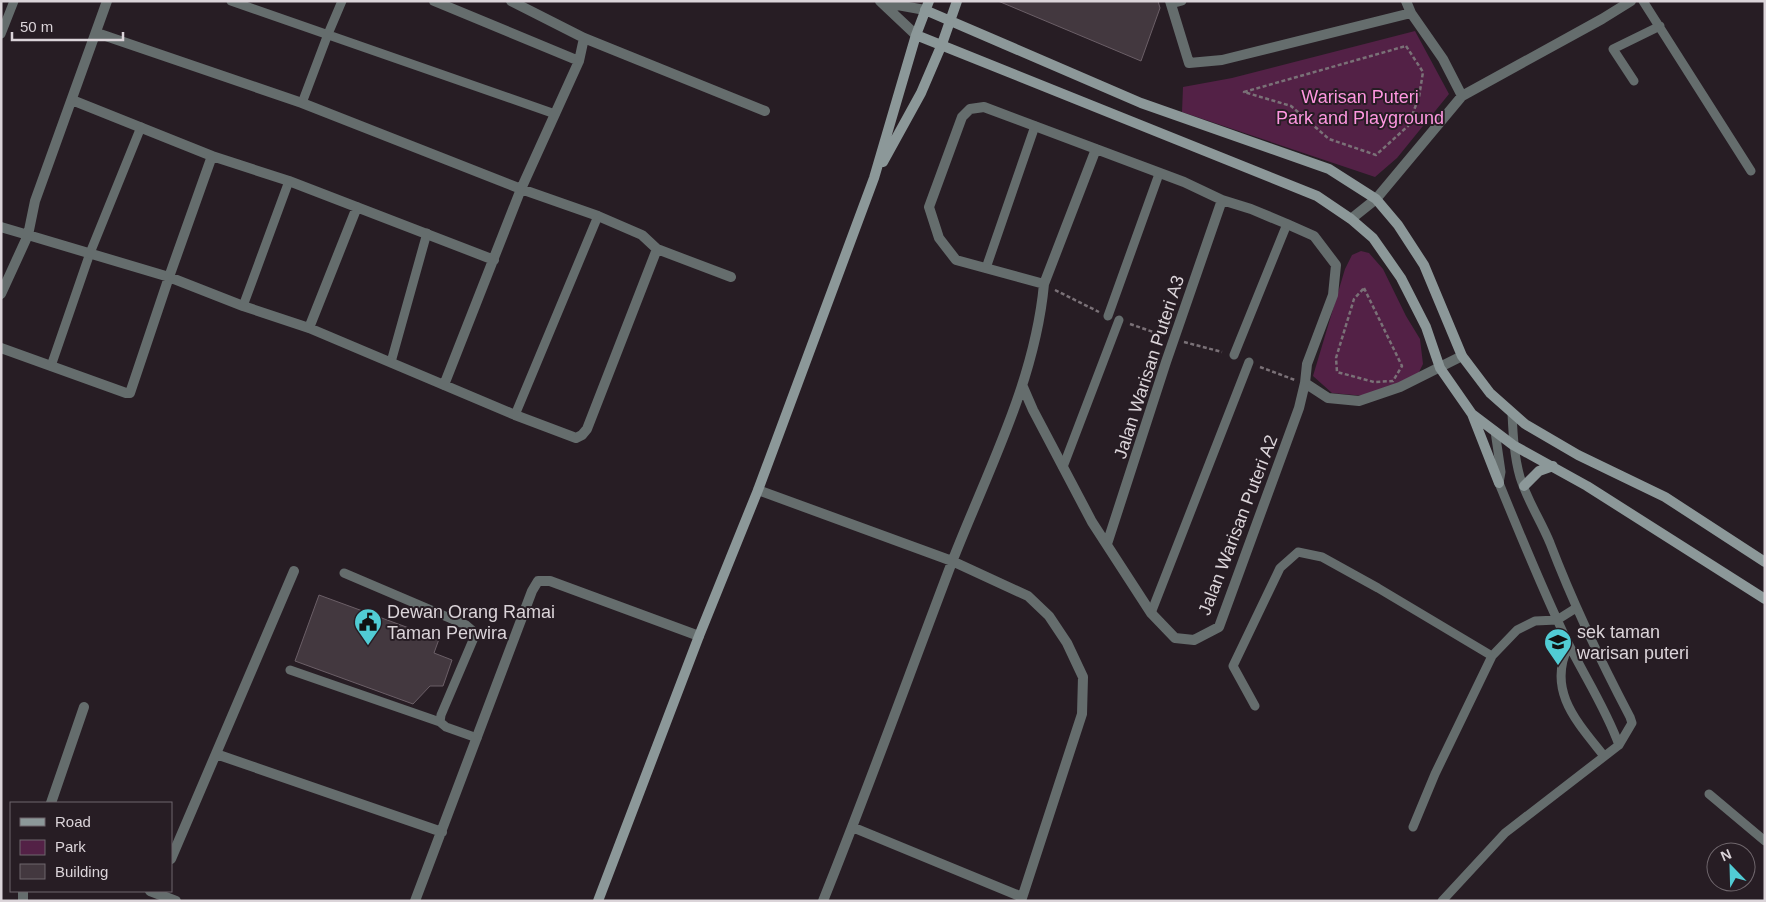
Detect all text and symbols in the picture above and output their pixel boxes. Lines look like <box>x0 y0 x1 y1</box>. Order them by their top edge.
scale bar <box>12 10 124 42</box>
text: 50 m <box>20 18 53 35</box>
park label: Warisan Puteri Park and Playground <box>1276 87 1444 128</box>
street label: Jalan Warisan Puteri A3 <box>1110 273 1188 461</box>
street label: Jalan Warisan Puteri A2 <box>1194 432 1282 618</box>
place label: Dewan Orang Ramai Taman Perwira <box>387 602 555 643</box>
public building icon: Dewan Orang Ramai Taman Perwira <box>353 607 383 646</box>
place label: sek taman warisan puteri <box>1576 622 1689 663</box>
school or university icon: sek taman warisan puteri <box>1543 627 1573 666</box>
legend <box>10 802 172 892</box>
text: Road <box>55 813 91 830</box>
text: Park <box>55 838 86 855</box>
north arrow <box>1706 842 1756 892</box>
text: N <box>1718 846 1734 864</box>
text: Building <box>55 863 108 880</box>

